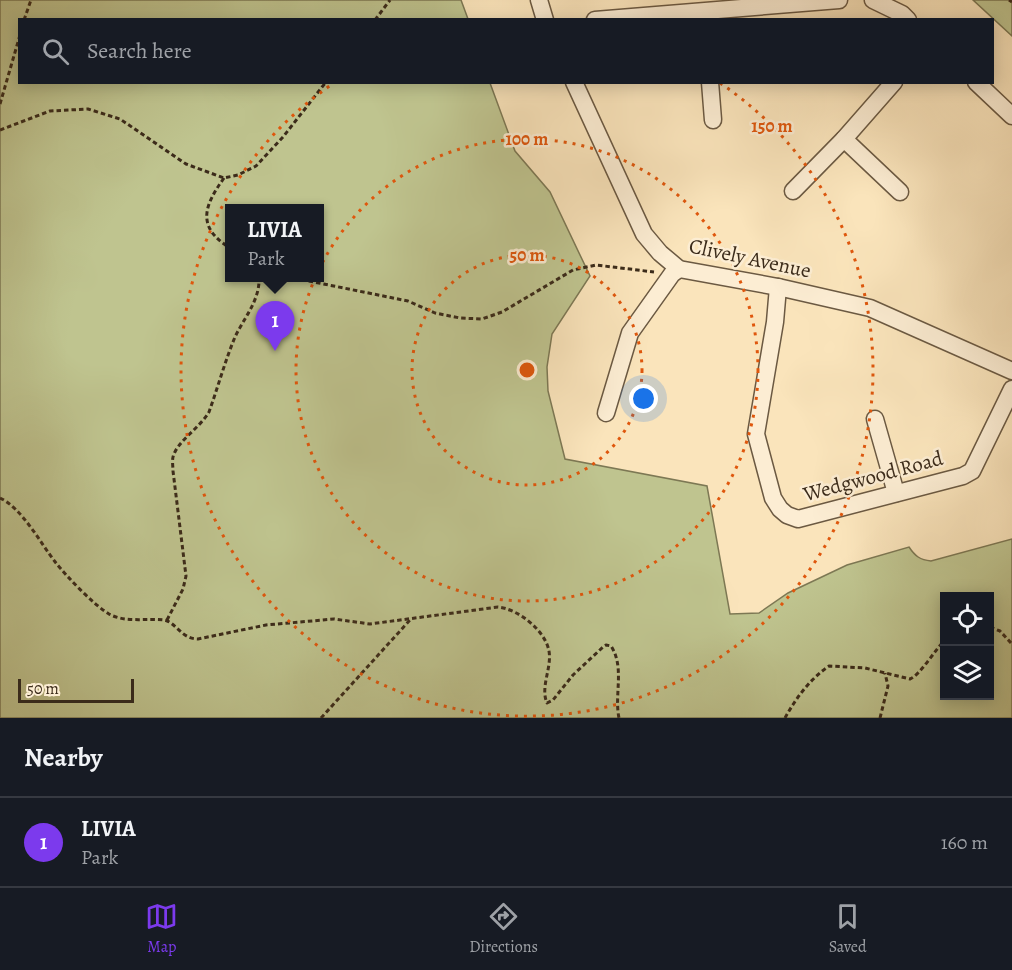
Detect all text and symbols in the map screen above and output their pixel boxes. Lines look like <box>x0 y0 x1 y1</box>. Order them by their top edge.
search box <box>18 18 994 84</box>
icon: search <box>39 35 72 68</box>
text: Search here <box>87 36 192 66</box>
text: 150 m <box>751 114 793 138</box>
text: 100 m <box>506 127 548 151</box>
popup <box>225 204 324 282</box>
text: LIVIA <box>247 215 302 245</box>
street label: Clively Avenue <box>687 231 813 285</box>
text: 50 m <box>510 243 544 267</box>
text: Park <box>247 245 285 272</box>
pin: 1 <box>256 302 294 351</box>
centre of rings <box>517 360 537 380</box>
your location <box>629 384 658 413</box>
street label: Wedgwood Road <box>799 444 947 508</box>
map controls <box>940 592 994 700</box>
button: locate <box>940 592 994 646</box>
button: layers <box>940 646 994 700</box>
scale bar <box>18 676 134 704</box>
text: 50 m <box>27 678 59 700</box>
text: Nearby <box>24 740 103 775</box>
text: LIVIA <box>81 814 136 844</box>
text: 1 <box>40 829 47 856</box>
text: 160 m <box>941 829 988 856</box>
text: Park <box>81 844 119 871</box>
tab: Map <box>145 900 178 958</box>
tab: Directions <box>469 900 538 958</box>
tab: Saved <box>829 900 867 958</box>

